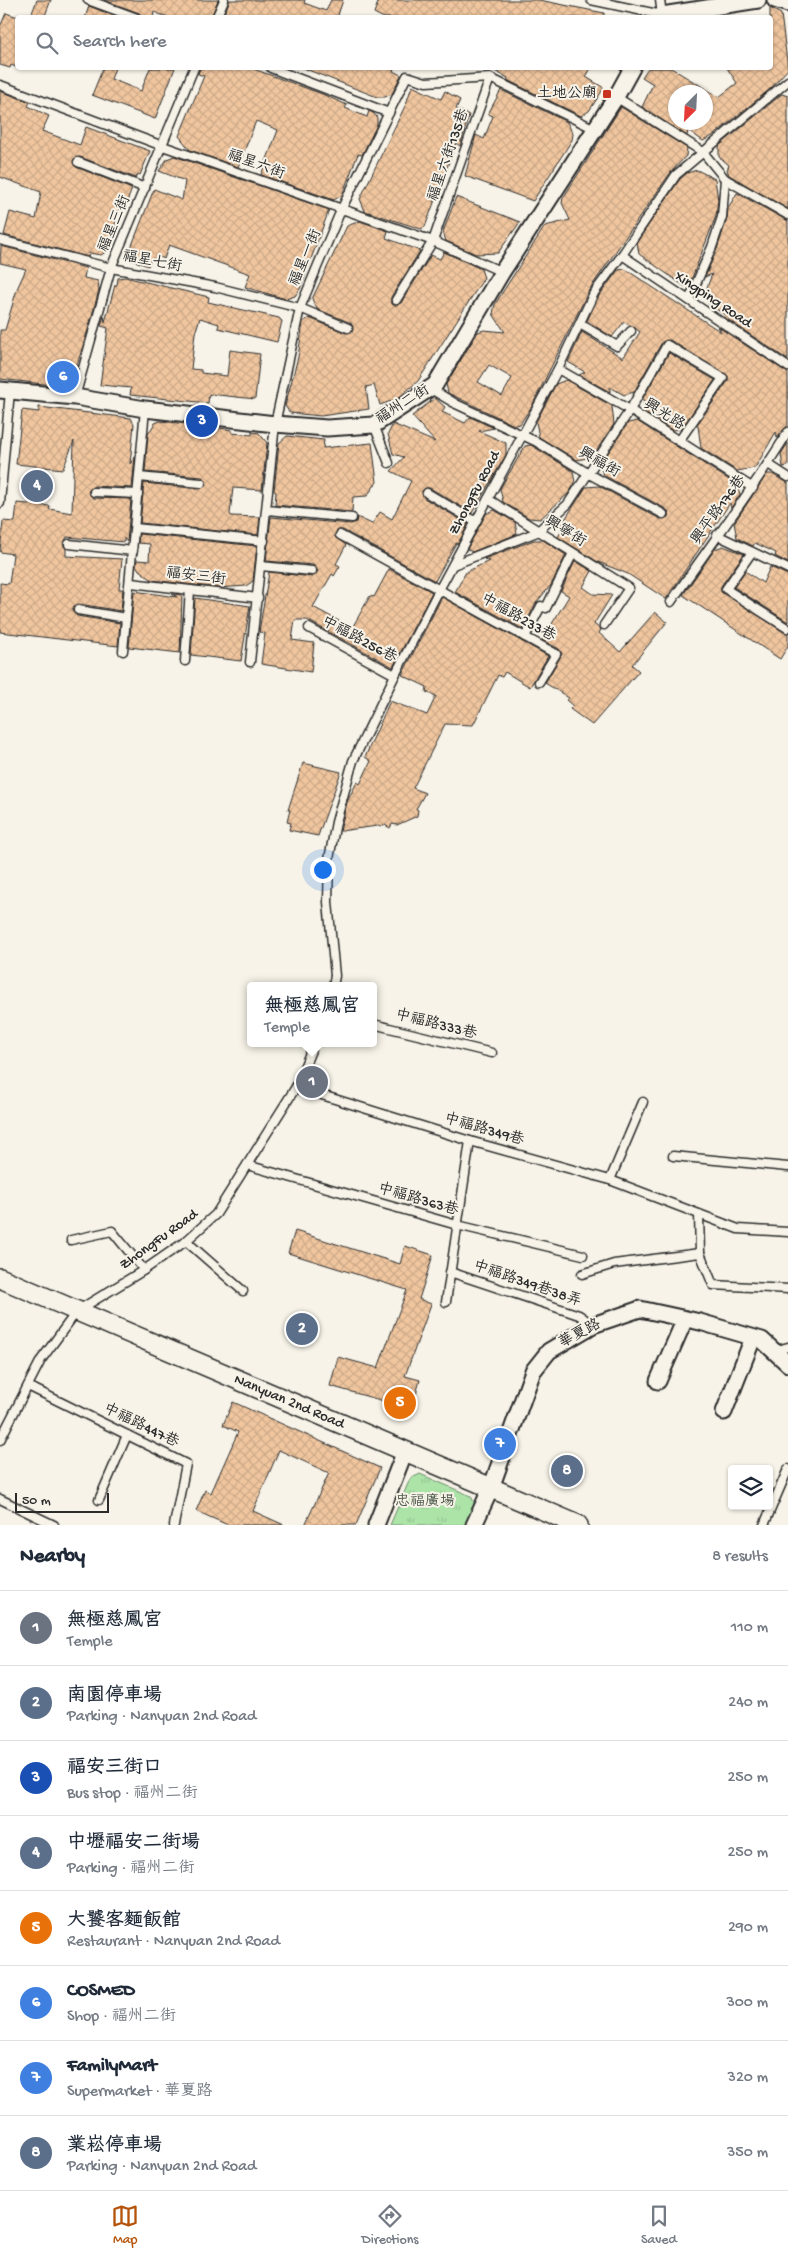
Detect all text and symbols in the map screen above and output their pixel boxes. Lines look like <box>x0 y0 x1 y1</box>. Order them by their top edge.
search box <box>15 15 773 70</box>
icon: search <box>33 29 61 57</box>
text: Search here <box>73 31 167 54</box>
place label: 土地公廟 <box>537 85 597 103</box>
north arrow <box>668 85 713 130</box>
marker: 土地公廟 <box>601 88 613 100</box>
street label: 福星六街135巷 <box>425 106 473 204</box>
street label: 福星六街 <box>225 146 287 184</box>
street label: 福星三街 <box>95 193 135 255</box>
street label: 福星一街 <box>286 227 326 289</box>
street label: 福星七街 <box>121 247 183 277</box>
street label: Xingping Road <box>670 267 756 333</box>
pin: 6 <box>47 358 79 396</box>
street label: 福州二街 <box>373 381 433 429</box>
street label: 興光路 <box>640 395 688 435</box>
pin: 3 <box>186 402 218 440</box>
street label: 興福街 <box>575 444 623 482</box>
street label: ZhongFu Road <box>445 447 505 538</box>
pin: 4 <box>21 467 53 505</box>
street label: 興平路176巷 <box>688 472 750 548</box>
street label: 興寧街 <box>541 513 589 551</box>
street label: 福安三街 <box>165 564 227 590</box>
street label: 中福路233巷 <box>477 590 559 646</box>
street label: 中福路256巷 <box>318 613 400 667</box>
your location <box>310 857 336 883</box>
popup <box>247 982 377 1047</box>
text: 無極慈鳳宮 <box>264 996 360 1019</box>
street label: 中福路333巷 <box>393 1006 479 1044</box>
text: Temple <box>264 1019 310 1038</box>
pin: 1 <box>296 1063 328 1101</box>
street label: 中福路349巷 <box>442 1110 526 1150</box>
street label: 中福路363巷 <box>376 1180 460 1220</box>
street label: ZhongFu Road <box>116 1205 203 1274</box>
street label: 中福路349巷38弄 <box>470 1257 584 1311</box>
pin: 2 <box>286 1310 318 1348</box>
street label: 華夏路 <box>556 1315 604 1353</box>
street label: Nanyuan 2nd Road <box>231 1371 348 1434</box>
pin: 5 <box>384 1384 416 1422</box>
street label: 中福路447巷 <box>100 1400 182 1452</box>
pin: 7 <box>484 1425 516 1463</box>
pin: 8 <box>551 1452 583 1490</box>
map controls <box>728 1465 773 1510</box>
button: layers <box>728 1465 773 1510</box>
scale bar <box>15 1490 109 1513</box>
text: 50 m <box>22 1493 51 1510</box>
park label: 忠福廣場 <box>395 1493 455 1511</box>
text: Nearby <box>20 1545 85 1570</box>
text: 8 results <box>712 1548 768 1567</box>
text: 無極慈鳳宮 <box>67 1610 162 1633</box>
text: 1 <box>33 1619 39 1638</box>
text: 110 m <box>731 1619 768 1638</box>
text: Temple <box>67 1633 112 1652</box>
text: 南園停車場 <box>67 1685 162 1708</box>
text: 2 <box>32 1694 40 1713</box>
text: 240 m <box>728 1694 768 1713</box>
text: Parking · Nanyuan 2nd Road <box>67 1708 256 1727</box>
text: 福安三街口 <box>67 1757 162 1780</box>
text: 3 <box>32 1769 40 1788</box>
text: 250 m <box>728 1769 768 1788</box>
text: Bus stop · 福州二街 <box>67 1785 198 1804</box>
text: 中壢福安二街場 <box>67 1832 200 1855</box>
text: 4 <box>32 1844 40 1863</box>
text: 250 m <box>728 1844 768 1863</box>
text: Parking · 福州二街 <box>67 1860 194 1879</box>
text: 大饕客麵飯館 <box>67 1910 181 1933</box>
text: 5 <box>32 1919 40 1938</box>
text: 290 m <box>728 1919 768 1938</box>
text: Restaurant · Nanyuan 2nd Road <box>67 1933 280 1952</box>
text: COSMED <box>67 1980 135 2003</box>
text: 6 <box>32 1994 40 2013</box>
text: 300 m <box>726 1994 768 2013</box>
text: Shop · 福州二街 <box>67 2008 176 2027</box>
text: FamilyMart <box>67 2055 157 2078</box>
text: 7 <box>32 2069 40 2088</box>
text: 320 m <box>728 2069 768 2088</box>
text: Supermarket · 華夏路 <box>67 2083 212 2102</box>
text: 業崧停車場 <box>67 2135 162 2158</box>
text: 8 <box>32 2144 40 2163</box>
text: 350 m <box>727 2144 768 2163</box>
text: Parking · Nanyuan 2nd Road <box>67 2158 256 2177</box>
tab: Map <box>111 2202 139 2249</box>
tab: Directions <box>362 2202 419 2249</box>
tab: Saved <box>641 2202 677 2249</box>

